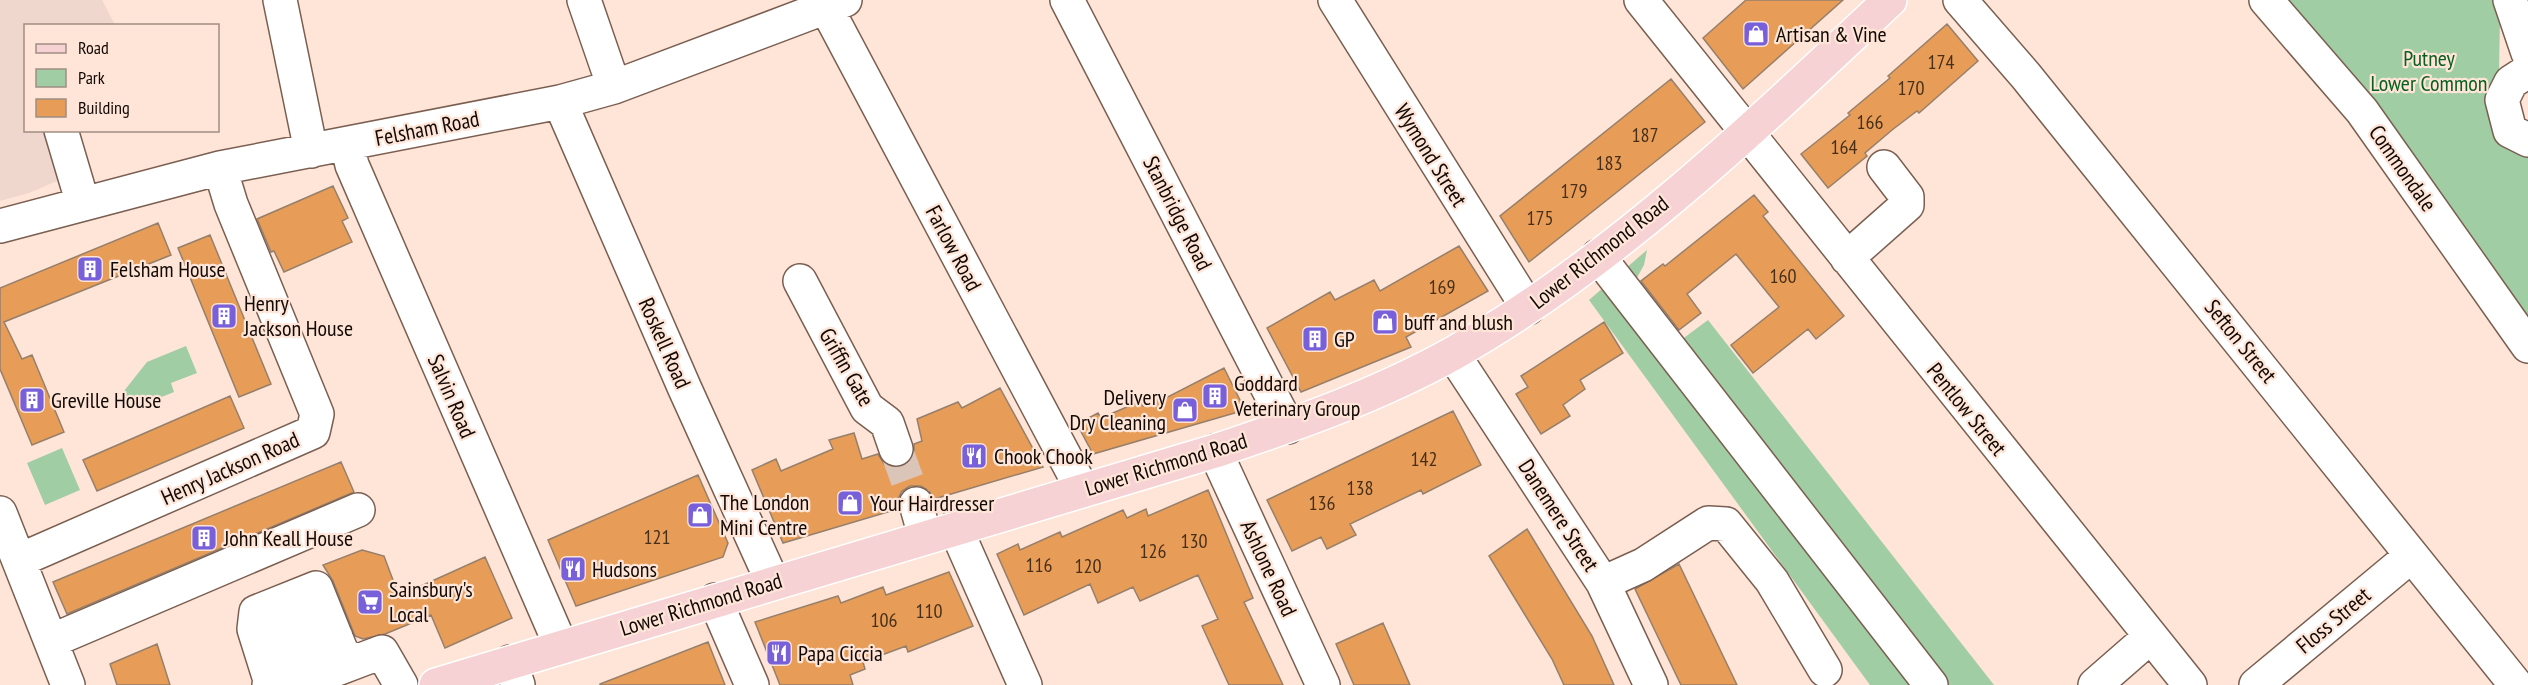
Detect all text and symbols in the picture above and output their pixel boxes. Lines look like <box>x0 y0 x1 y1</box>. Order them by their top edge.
shop icon: Artisan & Vine <box>1741 19 1771 49</box>
place label: Artisan & Vine <box>1776 20 1887 48</box>
legend <box>24 24 219 132</box>
text: Road <box>78 36 109 59</box>
park label: Putney Lower Common <box>2371 44 2487 97</box>
house number: 174 <box>1928 49 1955 75</box>
text: Park <box>78 66 105 89</box>
house number: 170 <box>1898 75 1925 101</box>
text: Building <box>78 96 130 119</box>
street label: Wymond Street <box>1388 98 1474 212</box>
street label: Felsham Road <box>372 104 482 152</box>
house number: 166 <box>1857 109 1884 135</box>
street label: Commondale <box>2363 119 2443 217</box>
house number: 187 <box>1632 122 1659 148</box>
house number: 164 <box>1831 134 1858 160</box>
house number: 183 <box>1596 150 1623 176</box>
street label: Stanbridge Road <box>1137 151 1219 275</box>
house number: 179 <box>1561 178 1588 204</box>
street label: Lower Richmond Road <box>1524 189 1674 315</box>
street label: Farlow Road <box>920 200 988 296</box>
house number: 175 <box>1527 205 1554 231</box>
building icon: Felsham House <box>75 254 105 284</box>
place label: Felsham House <box>110 255 226 283</box>
house number: 160 <box>1770 263 1797 289</box>
house number: 169 <box>1429 274 1456 300</box>
place label: Henry Jackson House <box>243 289 353 342</box>
street label: Roskell Road <box>633 293 697 393</box>
street label: Sefton Street <box>2199 294 2283 388</box>
building icon: Henry Jackson House <box>209 301 239 331</box>
shop icon: buff and blush <box>1370 307 1400 337</box>
place label: buff and blush <box>1404 308 1513 336</box>
street label: Griffin Gate <box>813 323 881 411</box>
building icon: GP <box>1300 324 1330 354</box>
place label: GP <box>1334 325 1355 353</box>
street label: Salvin Road <box>422 350 482 442</box>
street label: Pentlow Street <box>1921 357 2013 461</box>
place label: Goddard Veterinary Group <box>1233 369 1360 422</box>
building icon: Goddard Veterinary Group <box>1200 381 1230 411</box>
place label: Delivery Dry Cleaning <box>1069 383 1167 436</box>
building icon: Greville House <box>17 385 47 415</box>
place label: Greville House <box>51 386 161 414</box>
shop icon: Delivery Dry Cleaning <box>1170 395 1200 425</box>
street label: Henry Jackson Road <box>157 425 303 511</box>
street label: Lower Richmond Road <box>1082 426 1250 502</box>
restaurant icon: Chook Chook <box>959 441 989 471</box>
place label: Chook Chook <box>994 442 1093 470</box>
house number: 142 <box>1411 446 1438 472</box>
street label: Danemere Street <box>1512 454 1606 576</box>
house number: 138 <box>1347 475 1374 501</box>
place label: The London Mini Centre <box>720 488 809 541</box>
shop icon: Your Hairdresser <box>835 488 865 518</box>
place label: Your Hairdresser <box>870 489 994 517</box>
house number: 136 <box>1309 490 1336 516</box>
shop icon: The London Mini Centre <box>685 500 715 530</box>
street label: Ashlone Road <box>1235 515 1303 621</box>
building icon: John Keall House <box>189 523 219 553</box>
place label: John Keall House <box>223 524 353 552</box>
house number: 121 <box>644 524 671 550</box>
house number: 130 <box>1181 528 1208 554</box>
house number: 126 <box>1140 538 1167 564</box>
house number: 116 <box>1026 552 1053 578</box>
house number: 120 <box>1075 553 1102 579</box>
restaurant icon: Hudsons <box>558 554 588 584</box>
place label: Hudsons <box>592 555 657 583</box>
street label: Lower Richmond Road <box>617 566 785 642</box>
place label: Sainsbury's Local <box>389 575 473 628</box>
street label: Floss Street <box>2290 581 2376 659</box>
supermarket icon: Sainsbury's Local <box>355 587 385 617</box>
house number: 110 <box>916 598 943 624</box>
house number: 106 <box>871 607 898 633</box>
restaurant icon: Papa Ciccia <box>764 638 794 668</box>
place label: Papa Ciccia <box>798 639 883 667</box>

